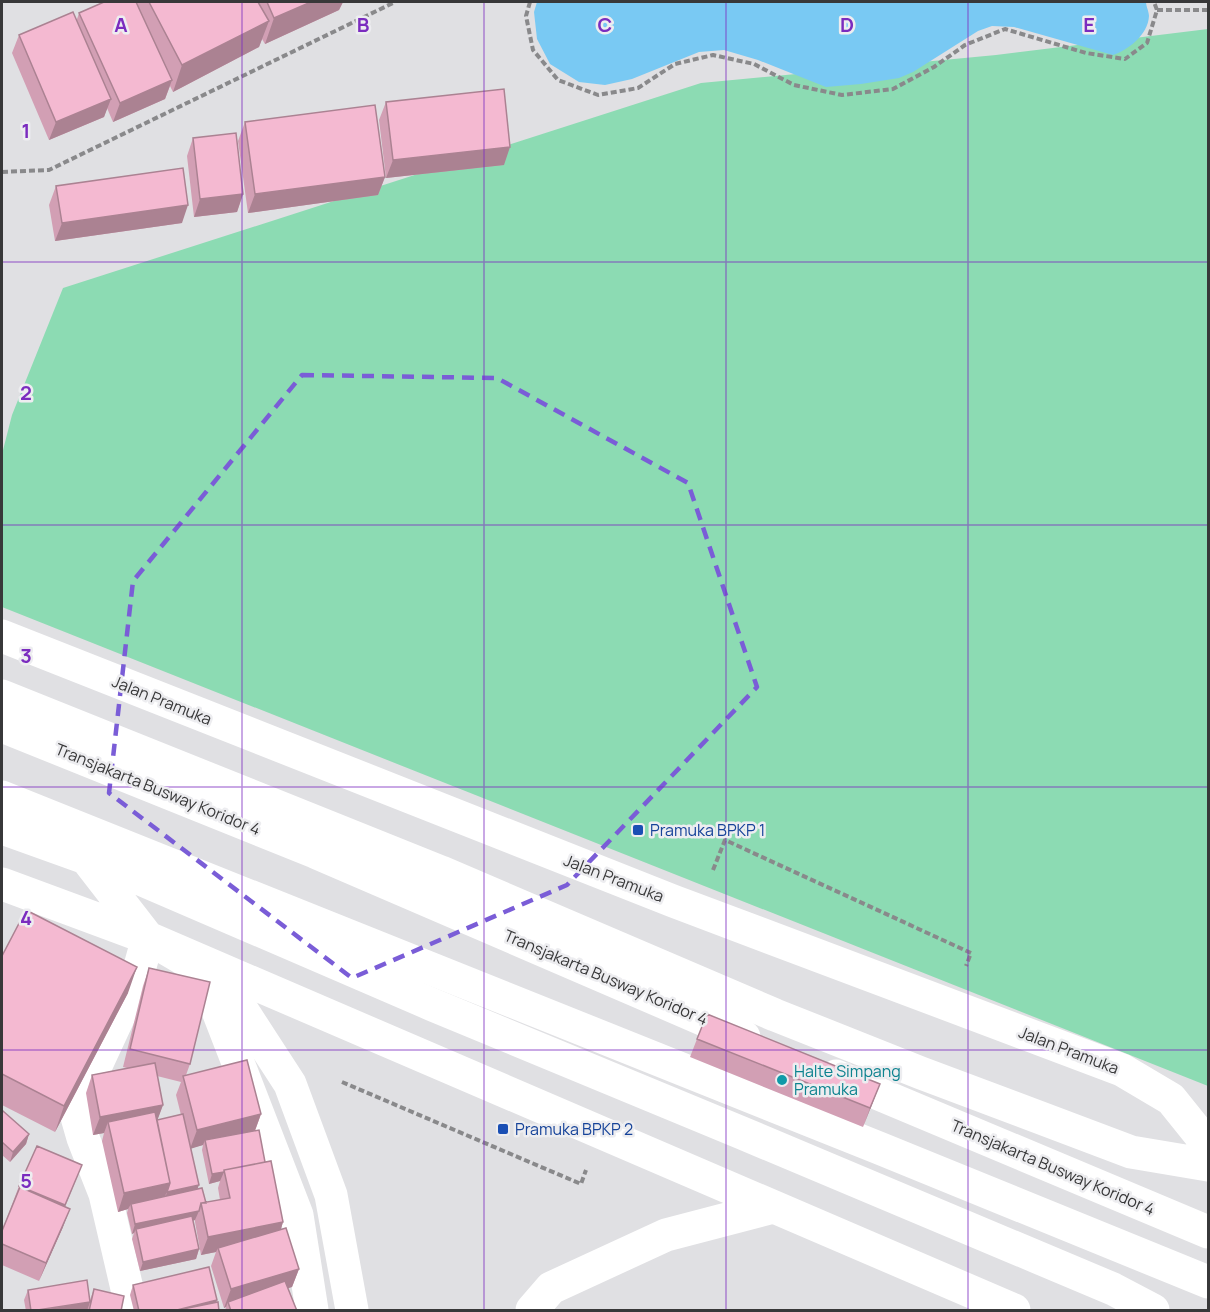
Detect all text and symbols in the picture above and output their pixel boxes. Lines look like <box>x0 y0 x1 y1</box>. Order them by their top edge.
text: A <box>114 11 128 38</box>
text: B <box>357 11 370 38</box>
text: C <box>598 11 612 38</box>
text: D <box>840 11 854 38</box>
text: E <box>1083 11 1095 38</box>
text: 1 <box>22 117 30 144</box>
text: 2 <box>20 379 32 406</box>
text: 3 <box>20 642 32 669</box>
street label: Jalan Pramuka <box>109 670 215 730</box>
street label: Transjakarta Busway Koridor 4 <box>52 738 264 840</box>
place label: Pramuka BPKP 1 <box>650 819 765 841</box>
marker: Pramuka BPKP 1 <box>631 823 645 837</box>
street label: Jalan Pramuka <box>561 849 667 907</box>
text: 4 <box>20 904 32 931</box>
street label: Transjakarta Busway Koridor 4 <box>501 924 711 1030</box>
street label: Jalan Pramuka <box>1016 1021 1122 1079</box>
place label: Halte Simpang Pramuka <box>794 1060 901 1100</box>
marker: Halte Simpang Pramuka <box>775 1073 789 1087</box>
street label: Transjakarta Busway Koridor 4 <box>948 1114 1158 1220</box>
place label: Pramuka BPKP 2 <box>515 1118 633 1140</box>
marker: Pramuka BPKP 2 <box>496 1122 510 1136</box>
text: 5 <box>20 1167 32 1194</box>

